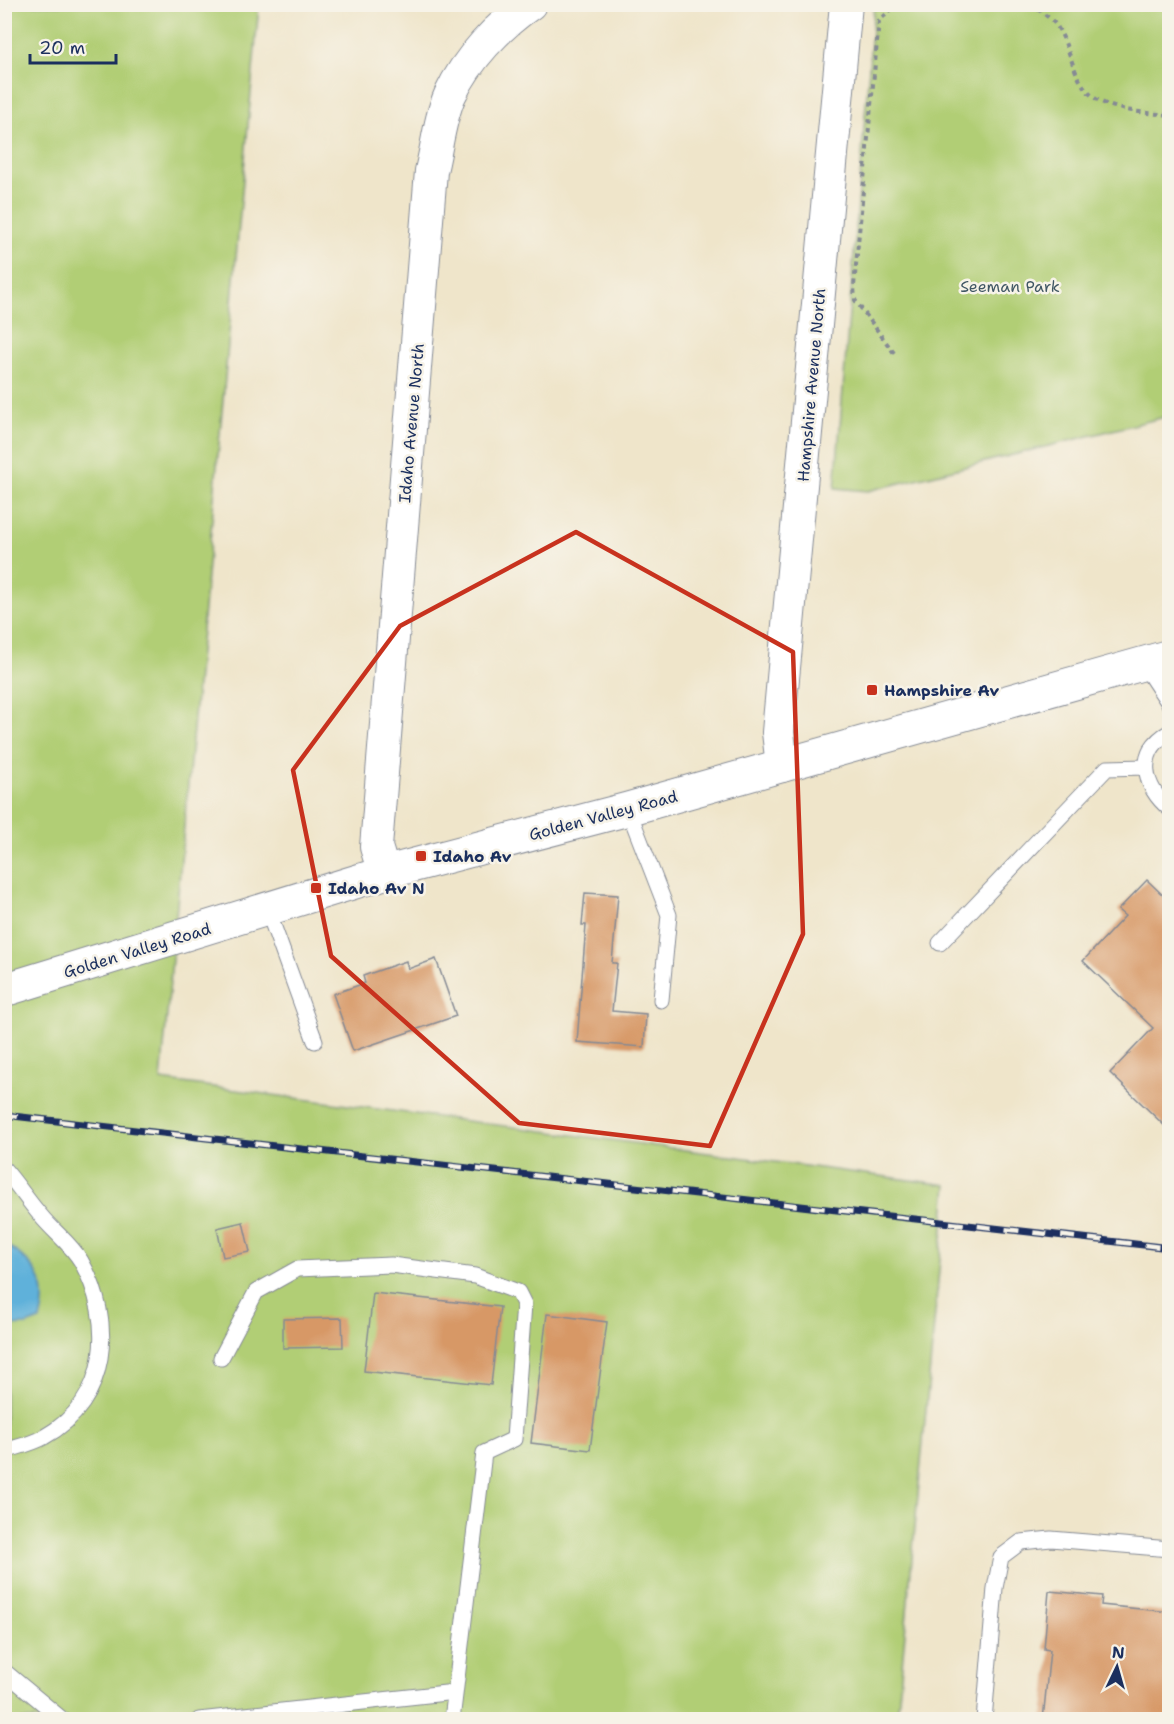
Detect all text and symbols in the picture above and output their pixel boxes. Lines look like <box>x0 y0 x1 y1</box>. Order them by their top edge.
scale bar <box>30 27 116 65</box>
text: 20 m <box>39 36 85 60</box>
park label: Seeman Park <box>960 276 1060 297</box>
street label: Hampshire Avenue North <box>793 287 830 483</box>
street label: Idaho Avenue North <box>394 342 429 504</box>
place label: Hampshire Av <box>884 680 1000 701</box>
marker: Hampshire Av <box>865 683 879 697</box>
street label: Golden Valley Road <box>527 786 680 845</box>
place label: Idaho Av <box>433 846 512 867</box>
marker: Idaho Av <box>414 849 428 863</box>
place label: Idaho Av N <box>328 878 425 899</box>
marker: Idaho Av N <box>309 881 323 895</box>
street label: Golden Valley Road <box>61 918 213 983</box>
north arrow <box>1087 1637 1147 1697</box>
text: N <box>1111 1642 1125 1664</box>

